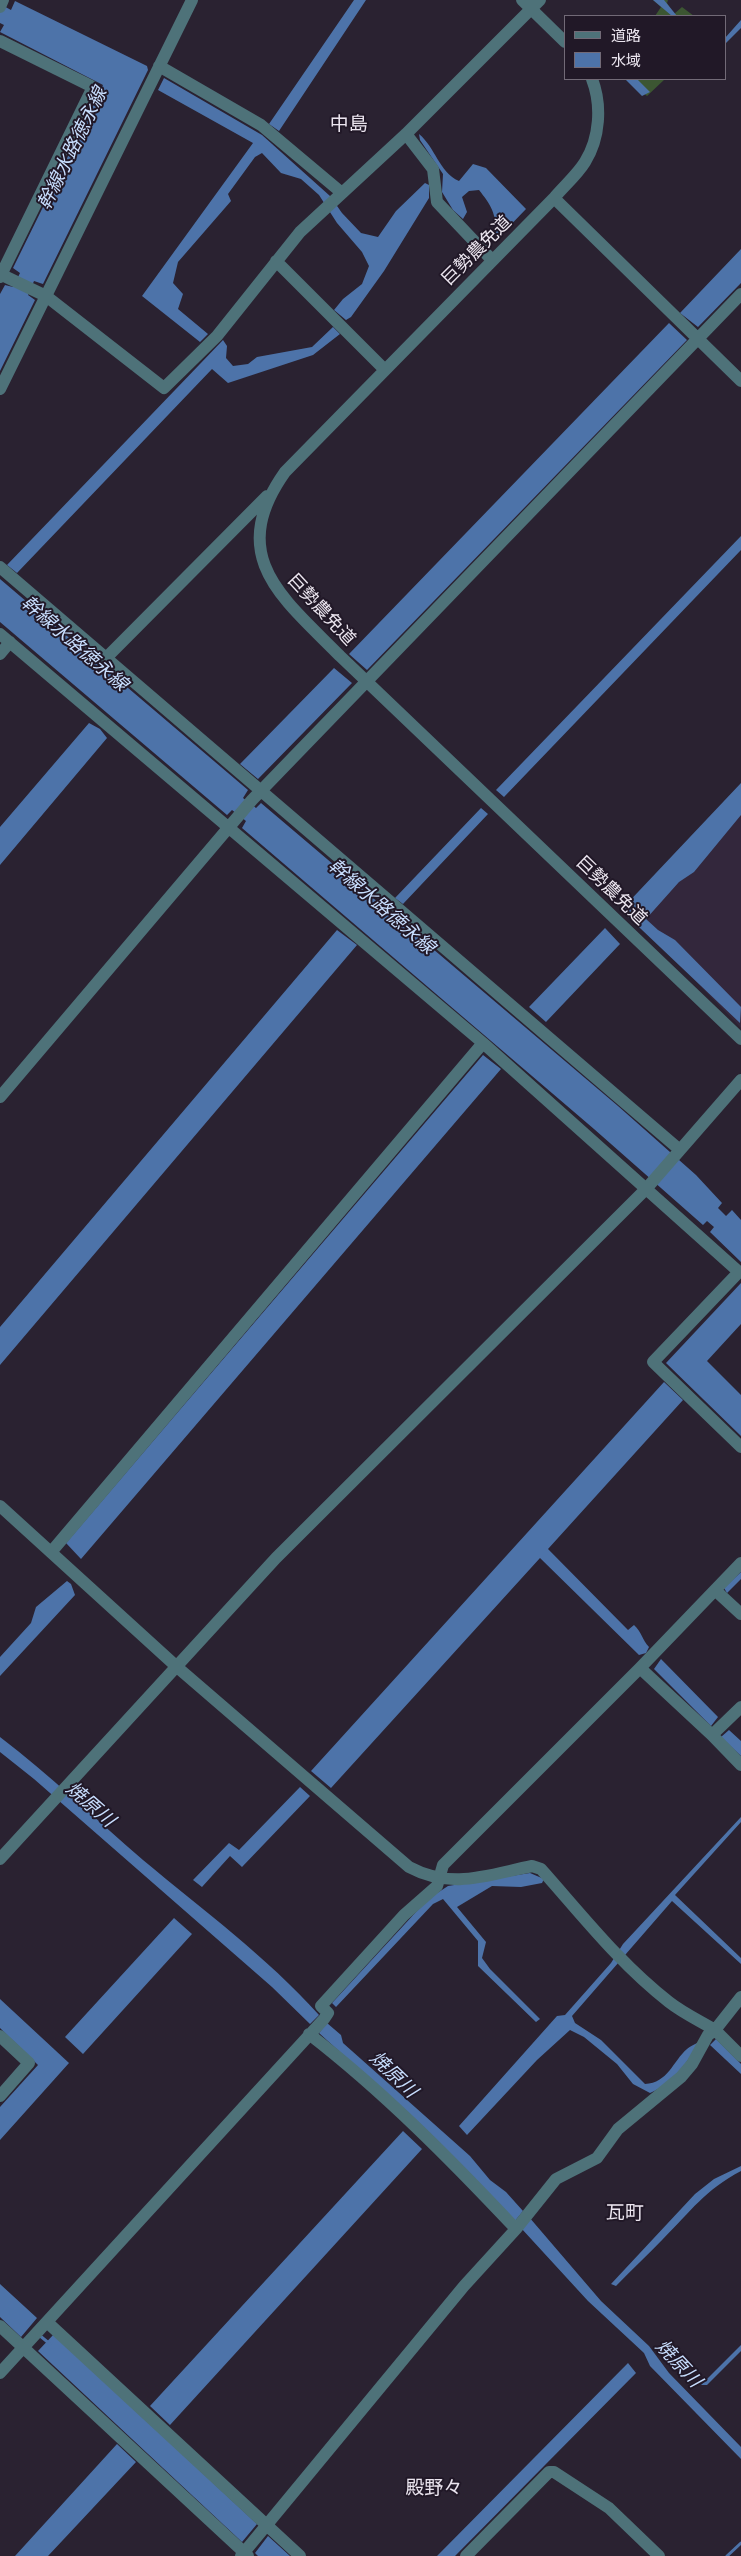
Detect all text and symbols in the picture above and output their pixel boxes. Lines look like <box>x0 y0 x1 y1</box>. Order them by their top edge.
legend <box>564 15 726 80</box>
text: 道路 <box>611 27 641 44</box>
text: 水域 <box>611 52 641 69</box>
water label: 幹線水路徳永線 <box>34 84 112 214</box>
district label: 中島 <box>330 114 368 136</box>
street label: 巨勢農免道 <box>438 212 516 290</box>
street label: 巨勢農免道 <box>282 570 360 650</box>
water label: 幹線水路徳永線 <box>16 592 132 696</box>
street label: 巨勢農免道 <box>571 852 651 930</box>
water label: 幹線水路徳永線 <box>323 855 439 959</box>
water label: 焼原川 <box>61 1778 119 1832</box>
water label: 焼原川 <box>365 2047 421 2103</box>
district label: 瓦町 <box>606 2203 644 2225</box>
water label: 焼原川 <box>650 2335 706 2393</box>
district label: 殿野々 <box>406 2478 462 2500</box>

